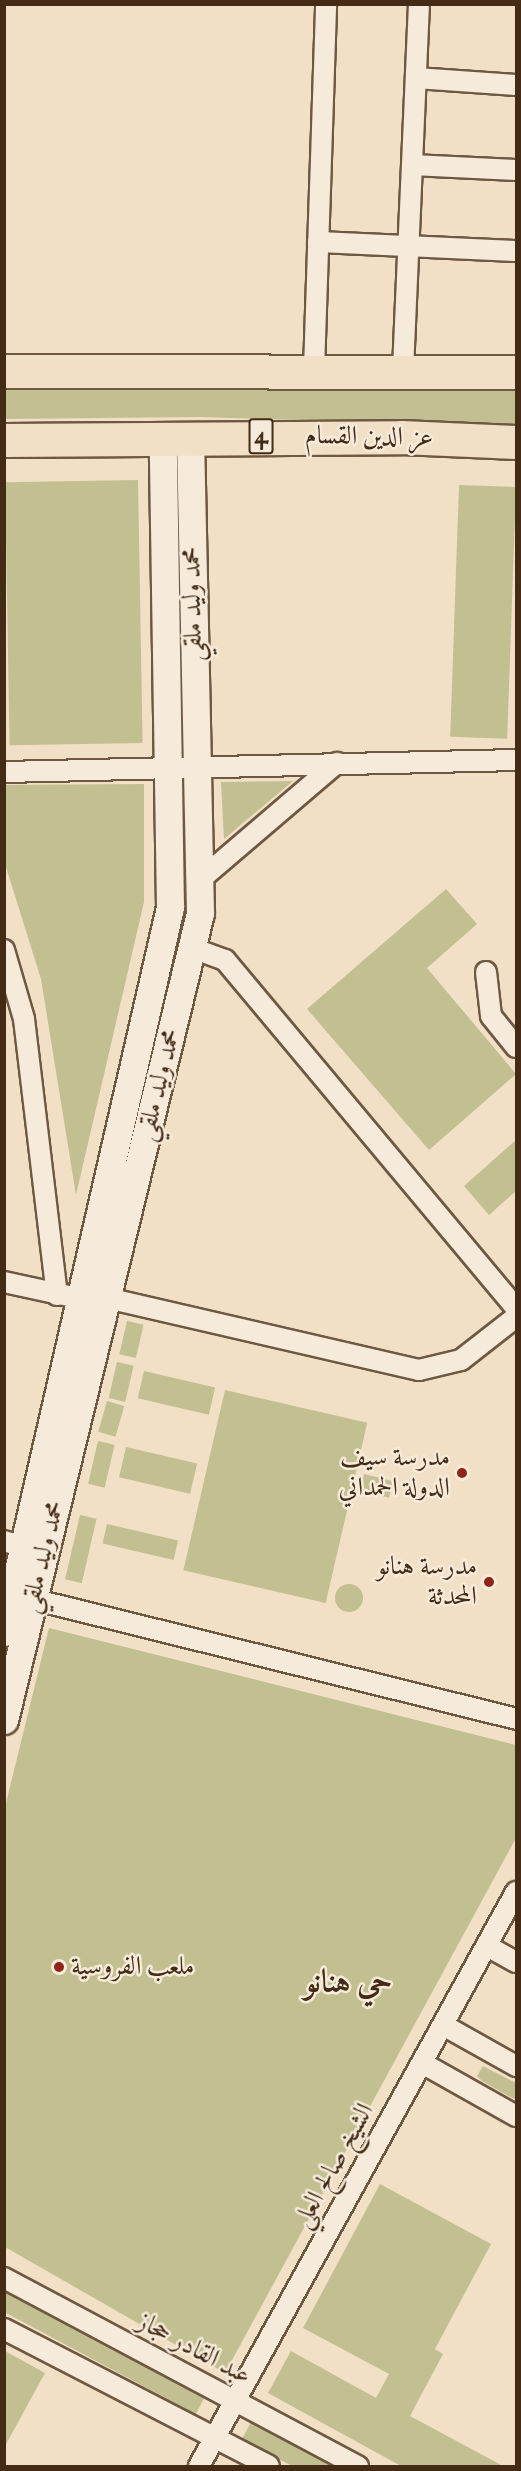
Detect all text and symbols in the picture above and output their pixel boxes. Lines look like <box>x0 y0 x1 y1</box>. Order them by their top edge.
road number: 4 <box>248 415 274 457</box>
street label: عز الدين القسام <box>304 420 434 454</box>
street label: محمد وليد ملقي <box>176 547 210 661</box>
street label: محمد وليد ملقي <box>130 1026 188 1144</box>
place label: مدرسة سيف الدولة الحمداني <box>339 1442 450 1504</box>
marker: مدرسة سيف الدولة الحمداني <box>455 1466 469 1480</box>
street label: محمد وليد ملقي <box>14 1498 72 1616</box>
place label: مدرسة هنانو المحدثة <box>376 1551 477 1612</box>
marker: مدرسة هنانو المحدثة <box>482 1575 496 1589</box>
place label: ملعب الفروسية <box>71 1951 194 1983</box>
marker: ملعب الفروسية <box>52 1960 66 1974</box>
district label: حي هنانو <box>304 1963 392 2001</box>
street label: الشيخ صالح العلي <box>287 2098 381 2234</box>
street label: عبد القادر حجاز <box>132 2306 256 2392</box>

